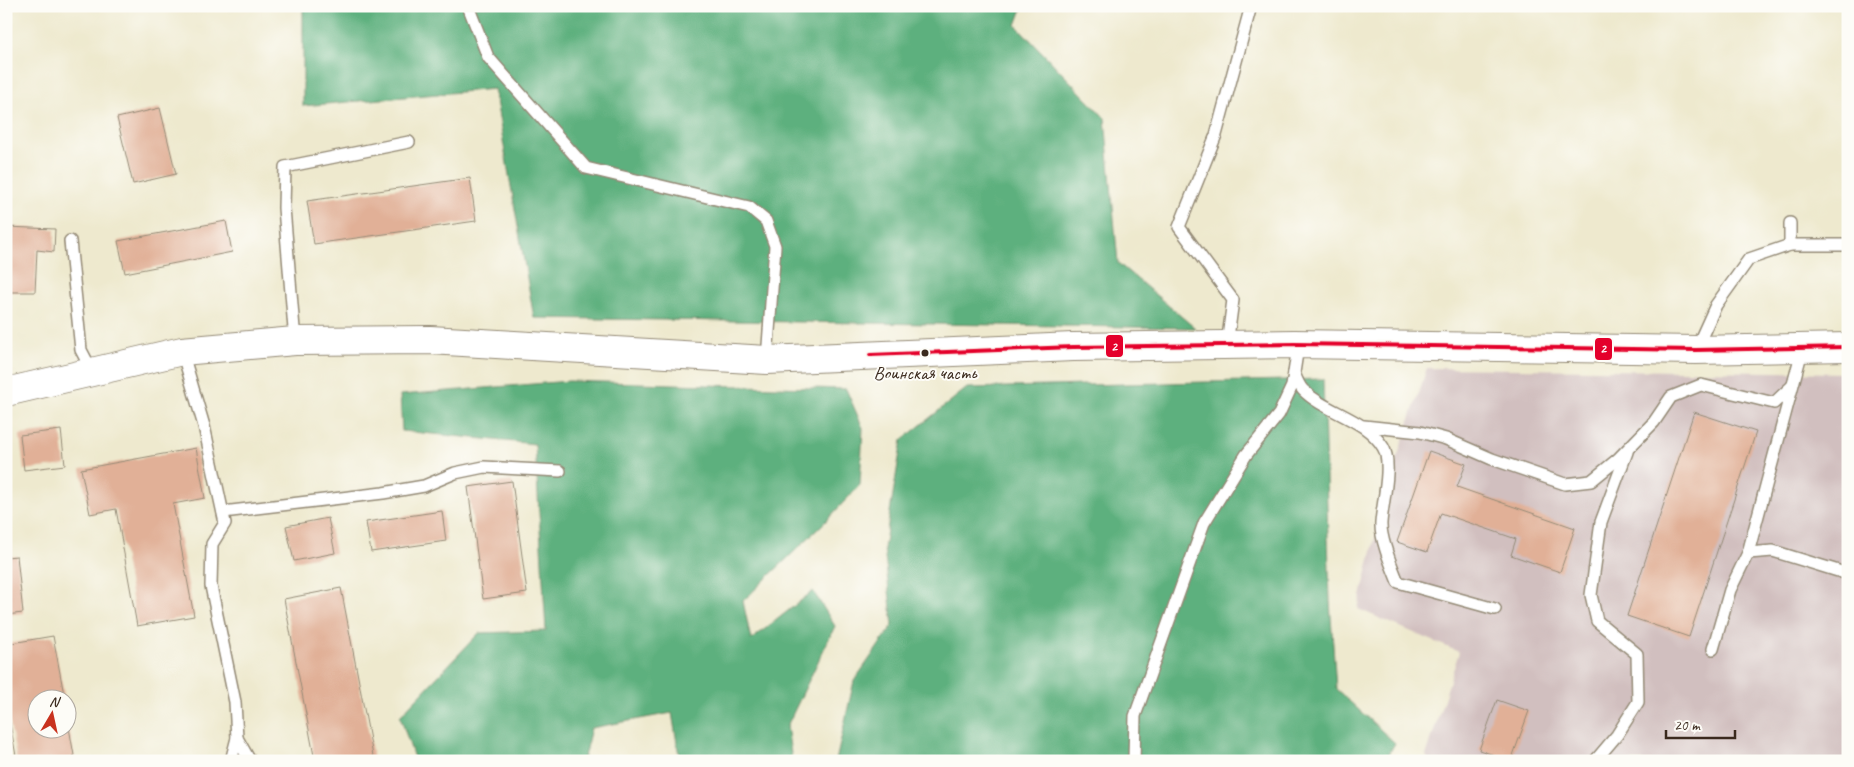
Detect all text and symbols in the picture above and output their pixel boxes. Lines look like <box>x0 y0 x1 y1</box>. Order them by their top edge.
line badge: 2 <box>1105 334 1124 358</box>
line badge: 2 <box>1594 337 1613 361</box>
text: 2 <box>1111 338 1119 355</box>
text: 2 <box>1600 340 1608 357</box>
marker: Воинская часть <box>920 348 930 358</box>
place label: Воинская часть <box>873 361 978 385</box>
north arrow <box>28 690 78 740</box>
text: N <box>48 693 62 711</box>
scale bar <box>1666 707 1735 739</box>
text: 20 m <box>1674 716 1701 735</box>

